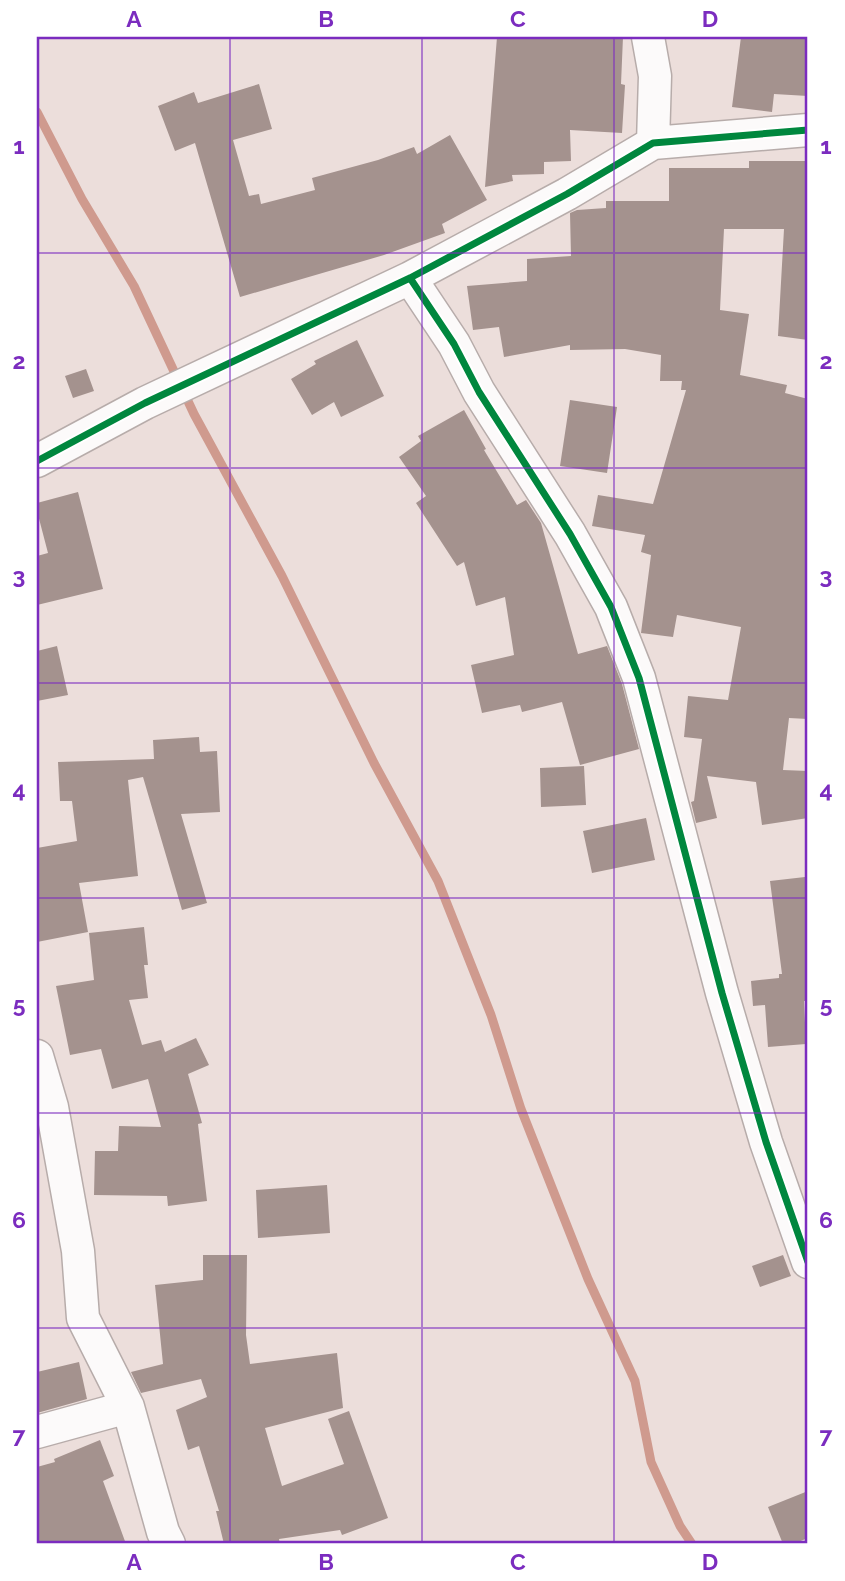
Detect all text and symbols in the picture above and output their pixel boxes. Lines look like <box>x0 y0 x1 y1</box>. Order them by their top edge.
text: A <box>126 5 142 32</box>
text: B <box>318 5 334 32</box>
text: C <box>510 5 526 32</box>
text: D <box>702 5 718 32</box>
text: 1 <box>13 132 25 159</box>
text: 1 <box>820 132 832 159</box>
text: 2 <box>13 347 25 374</box>
text: 2 <box>820 347 832 374</box>
text: 3 <box>13 562 25 589</box>
text: 3 <box>820 562 832 589</box>
text: 4 <box>12 776 26 803</box>
text: 4 <box>819 776 833 803</box>
text: 5 <box>13 991 26 1018</box>
text: 5 <box>820 991 833 1018</box>
text: 6 <box>12 1206 26 1233</box>
text: 6 <box>819 1206 833 1233</box>
text: 7 <box>13 1421 26 1448</box>
text: 7 <box>820 1421 833 1448</box>
text: A <box>126 1548 142 1575</box>
text: B <box>318 1548 334 1575</box>
text: C <box>510 1548 526 1575</box>
text: D <box>702 1548 718 1575</box>

